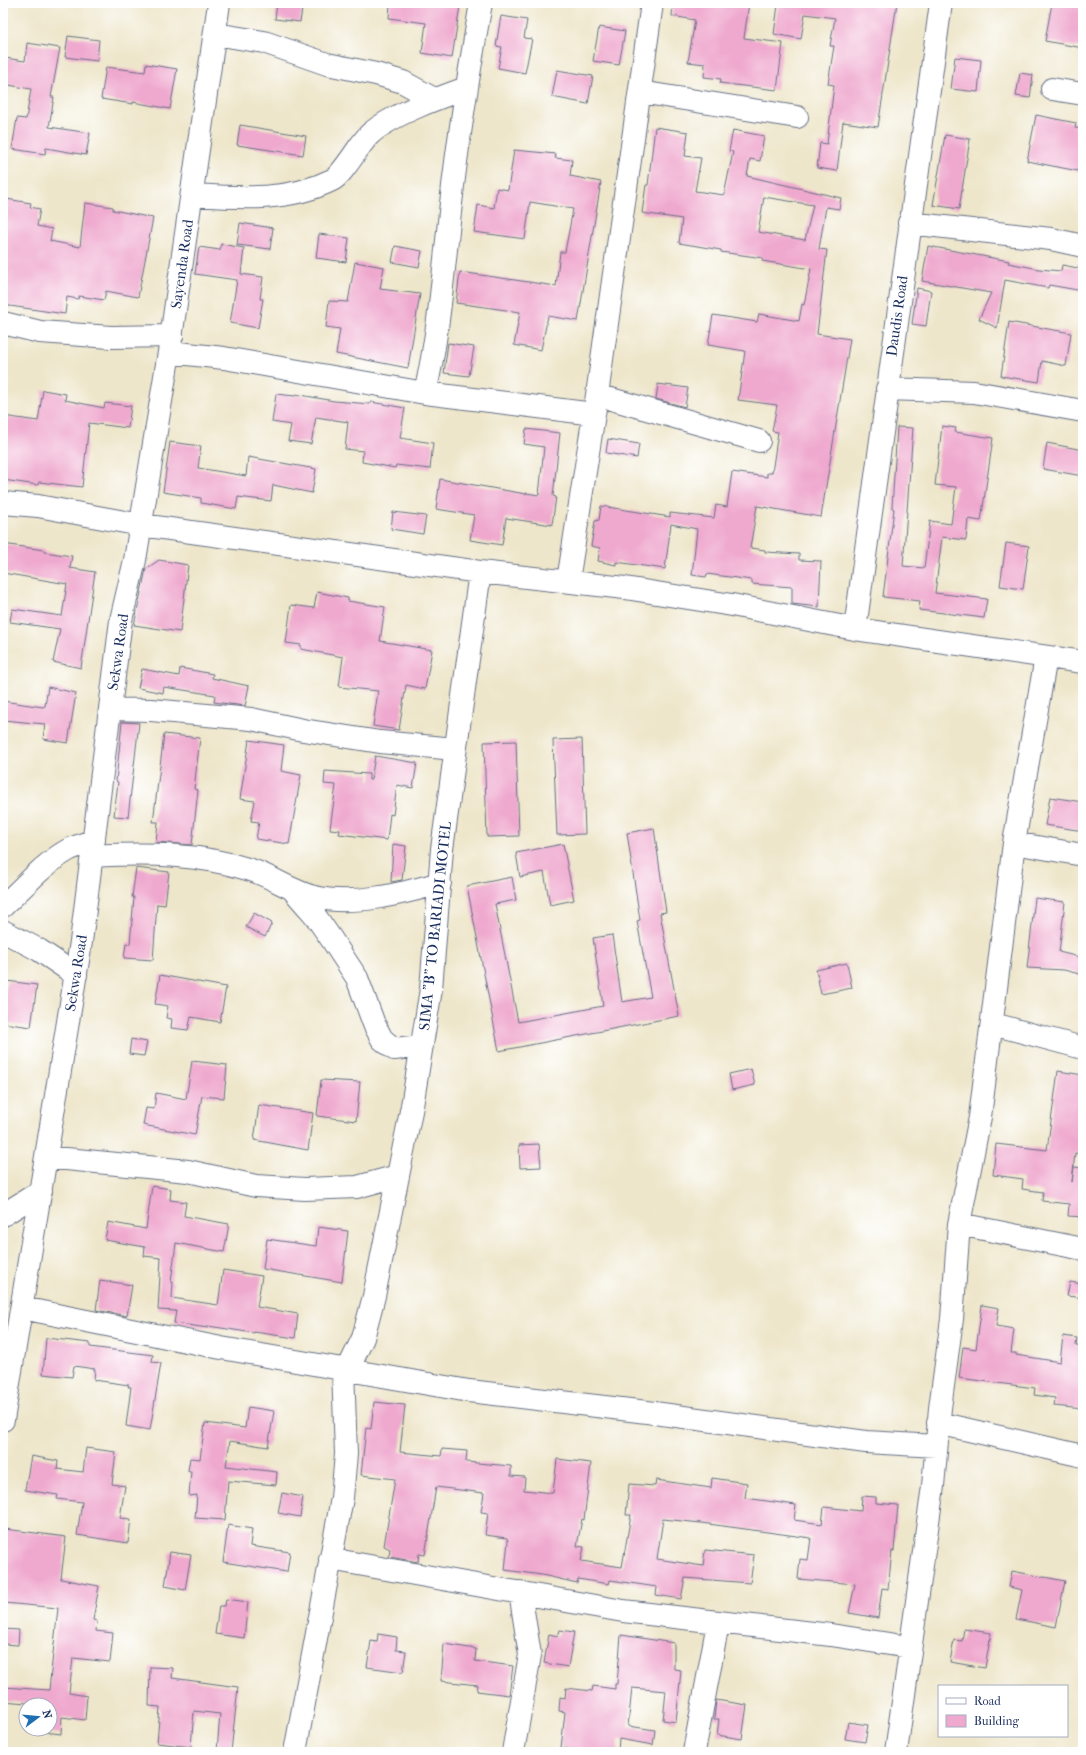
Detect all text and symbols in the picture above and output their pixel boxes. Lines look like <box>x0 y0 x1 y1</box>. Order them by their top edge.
street label: Sayenda Road <box>167 217 197 310</box>
street label: Daudis Road <box>882 274 912 358</box>
street label: Sekwa Road <box>104 612 132 692</box>
street label: SIMA "B" TO BARIADI MOTEL <box>415 821 455 1031</box>
street label: Sekwa Road <box>61 933 91 1013</box>
legend <box>938 1685 1068 1737</box>
text: Road <box>974 1694 1001 1708</box>
north arrow <box>18 1697 58 1737</box>
text: N <box>40 1709 55 1721</box>
text: Building <box>974 1714 1019 1728</box>

